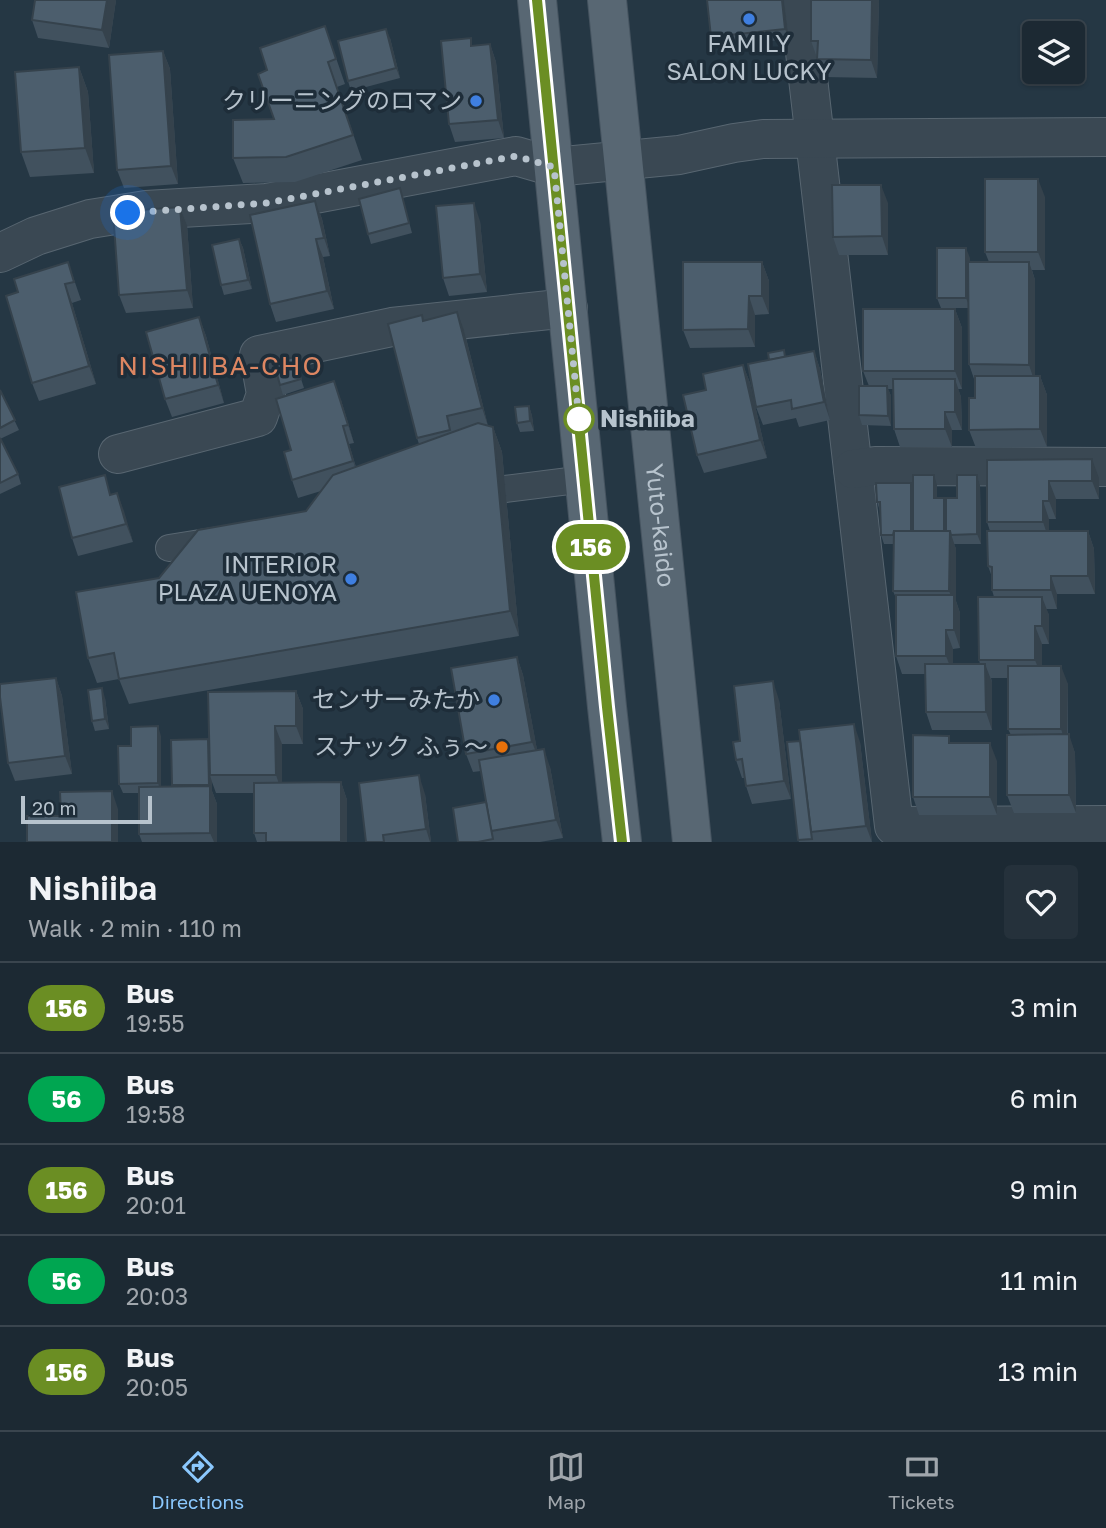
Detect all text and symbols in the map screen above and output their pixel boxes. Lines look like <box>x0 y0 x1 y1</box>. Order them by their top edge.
marker: FAMILY SALON LUCKY <box>741 11 757 27</box>
map controls <box>1022 21 1085 84</box>
button: layers <box>1022 21 1085 84</box>
place label: FAMILY SALON LUCKY <box>667 28 832 85</box>
place label: クリーニングのロマン <box>222 85 462 114</box>
marker: クリーニングのロマン <box>468 93 484 109</box>
your location <box>110 195 145 230</box>
district label: NISHIIBA-CHO <box>118 350 324 381</box>
place label: Nishiiba <box>600 403 695 432</box>
marker: Nishiiba <box>564 404 594 434</box>
street label: Yuto-kaido <box>641 462 682 588</box>
line badge: 156 <box>551 524 631 570</box>
text: 156 <box>570 532 612 561</box>
place label: INTERIOR PLAZA UENOYA <box>158 549 337 606</box>
marker: INTERIOR PLAZA UENOYA <box>343 571 359 587</box>
place label: センサーみたか <box>312 684 480 713</box>
marker: センサーみたか <box>486 692 502 708</box>
place label: スナック ふぅ～ <box>314 731 488 760</box>
marker: スナック ふぅ～ <box>494 739 510 755</box>
scale bar <box>21 793 152 825</box>
text: 20 m <box>32 796 76 819</box>
button: heart <box>1004 865 1078 939</box>
text: Nishiiba <box>28 868 157 907</box>
text: Walk · 2 min · 110 m <box>28 914 242 942</box>
text: Bus <box>126 978 174 1009</box>
text: 3 min <box>1010 992 1078 1023</box>
text: 156 <box>45 993 88 1022</box>
text: 19:55 <box>126 1009 185 1037</box>
text: Bus <box>126 1069 174 1100</box>
text: 6 min <box>1010 1083 1078 1114</box>
text: 56 <box>52 1084 81 1113</box>
text: 19:58 <box>126 1100 185 1128</box>
text: Bus <box>126 1160 174 1191</box>
text: 9 min <box>1010 1174 1078 1205</box>
text: 156 <box>45 1175 88 1204</box>
text: 20:01 <box>126 1191 186 1219</box>
text: Bus <box>126 1251 174 1282</box>
text: 11 min <box>1000 1265 1078 1296</box>
text: 56 <box>52 1266 81 1295</box>
text: 20:03 <box>126 1282 188 1310</box>
text: Bus <box>126 1342 174 1373</box>
text: 13 min <box>998 1356 1078 1387</box>
text: 156 <box>45 1357 88 1386</box>
text: 20:05 <box>126 1373 188 1401</box>
tab: Directions <box>151 1448 244 1513</box>
tab: Map <box>547 1448 586 1513</box>
tab: Tickets <box>888 1448 955 1513</box>

